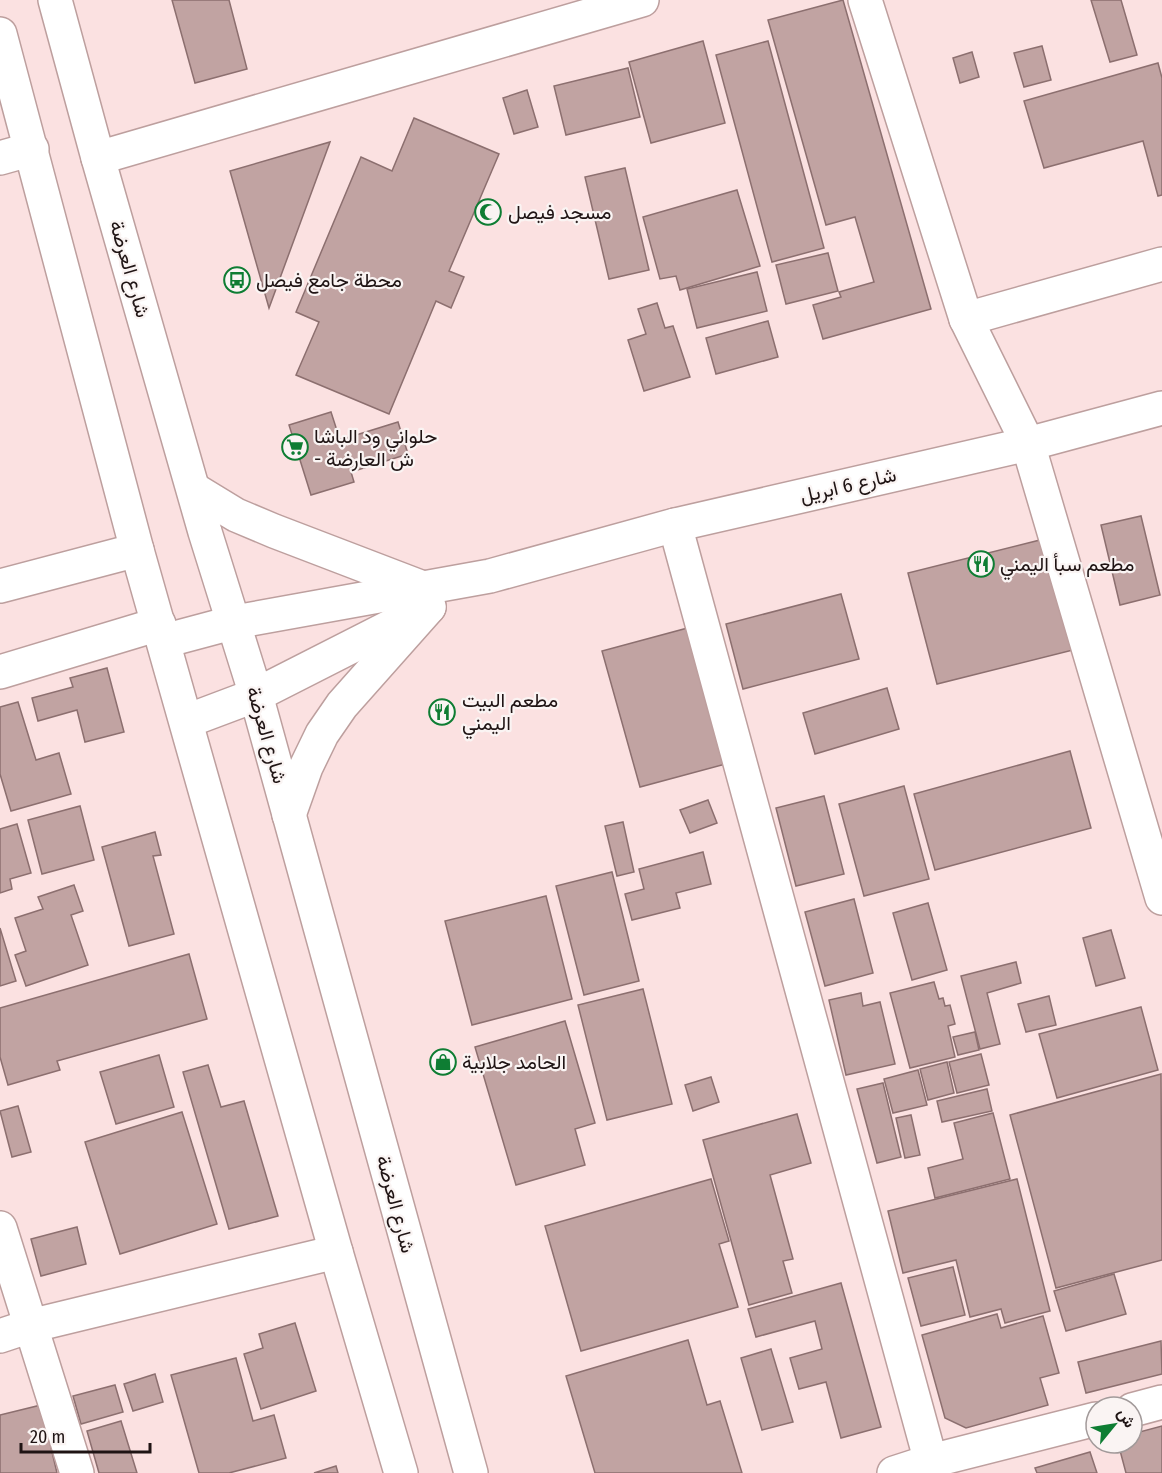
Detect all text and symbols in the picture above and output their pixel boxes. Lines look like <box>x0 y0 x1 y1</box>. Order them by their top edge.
mosque icon: مسجد فيصل <box>473 197 503 227</box>
place label: مسجد فيصل <box>508 200 612 224</box>
street label: شارع العرضة <box>103 218 155 321</box>
bus stop icon: محطة جامع فيصل <box>222 265 252 295</box>
place label: محطة جامع فيصل <box>256 268 402 294</box>
place label: حلواني ود الباشا - ش العارضة <box>314 424 437 472</box>
supermarket icon: حلواني ود الباشا - ش العارضة <box>280 432 310 462</box>
street label: شارع 6 ابريل <box>797 462 899 510</box>
restaurant icon: مطعم سبأ اليمني <box>966 549 996 579</box>
place label: مطعم سبأ اليمني <box>1000 552 1134 581</box>
street label: شارع العرضة <box>240 684 292 787</box>
place label: مطعم البيت اليمني <box>462 688 558 740</box>
restaurant icon: مطعم البيت اليمني <box>427 697 457 727</box>
shop icon: الحامد جلابية <box>428 1047 458 1077</box>
place label: الحامد جلابية <box>462 1050 566 1074</box>
street label: شارع العرضة <box>370 1153 421 1256</box>
north arrow <box>1084 1395 1144 1455</box>
text: ش <box>1114 1405 1140 1431</box>
scale bar <box>21 1416 150 1454</box>
text: 20 m <box>30 1426 65 1448</box>

